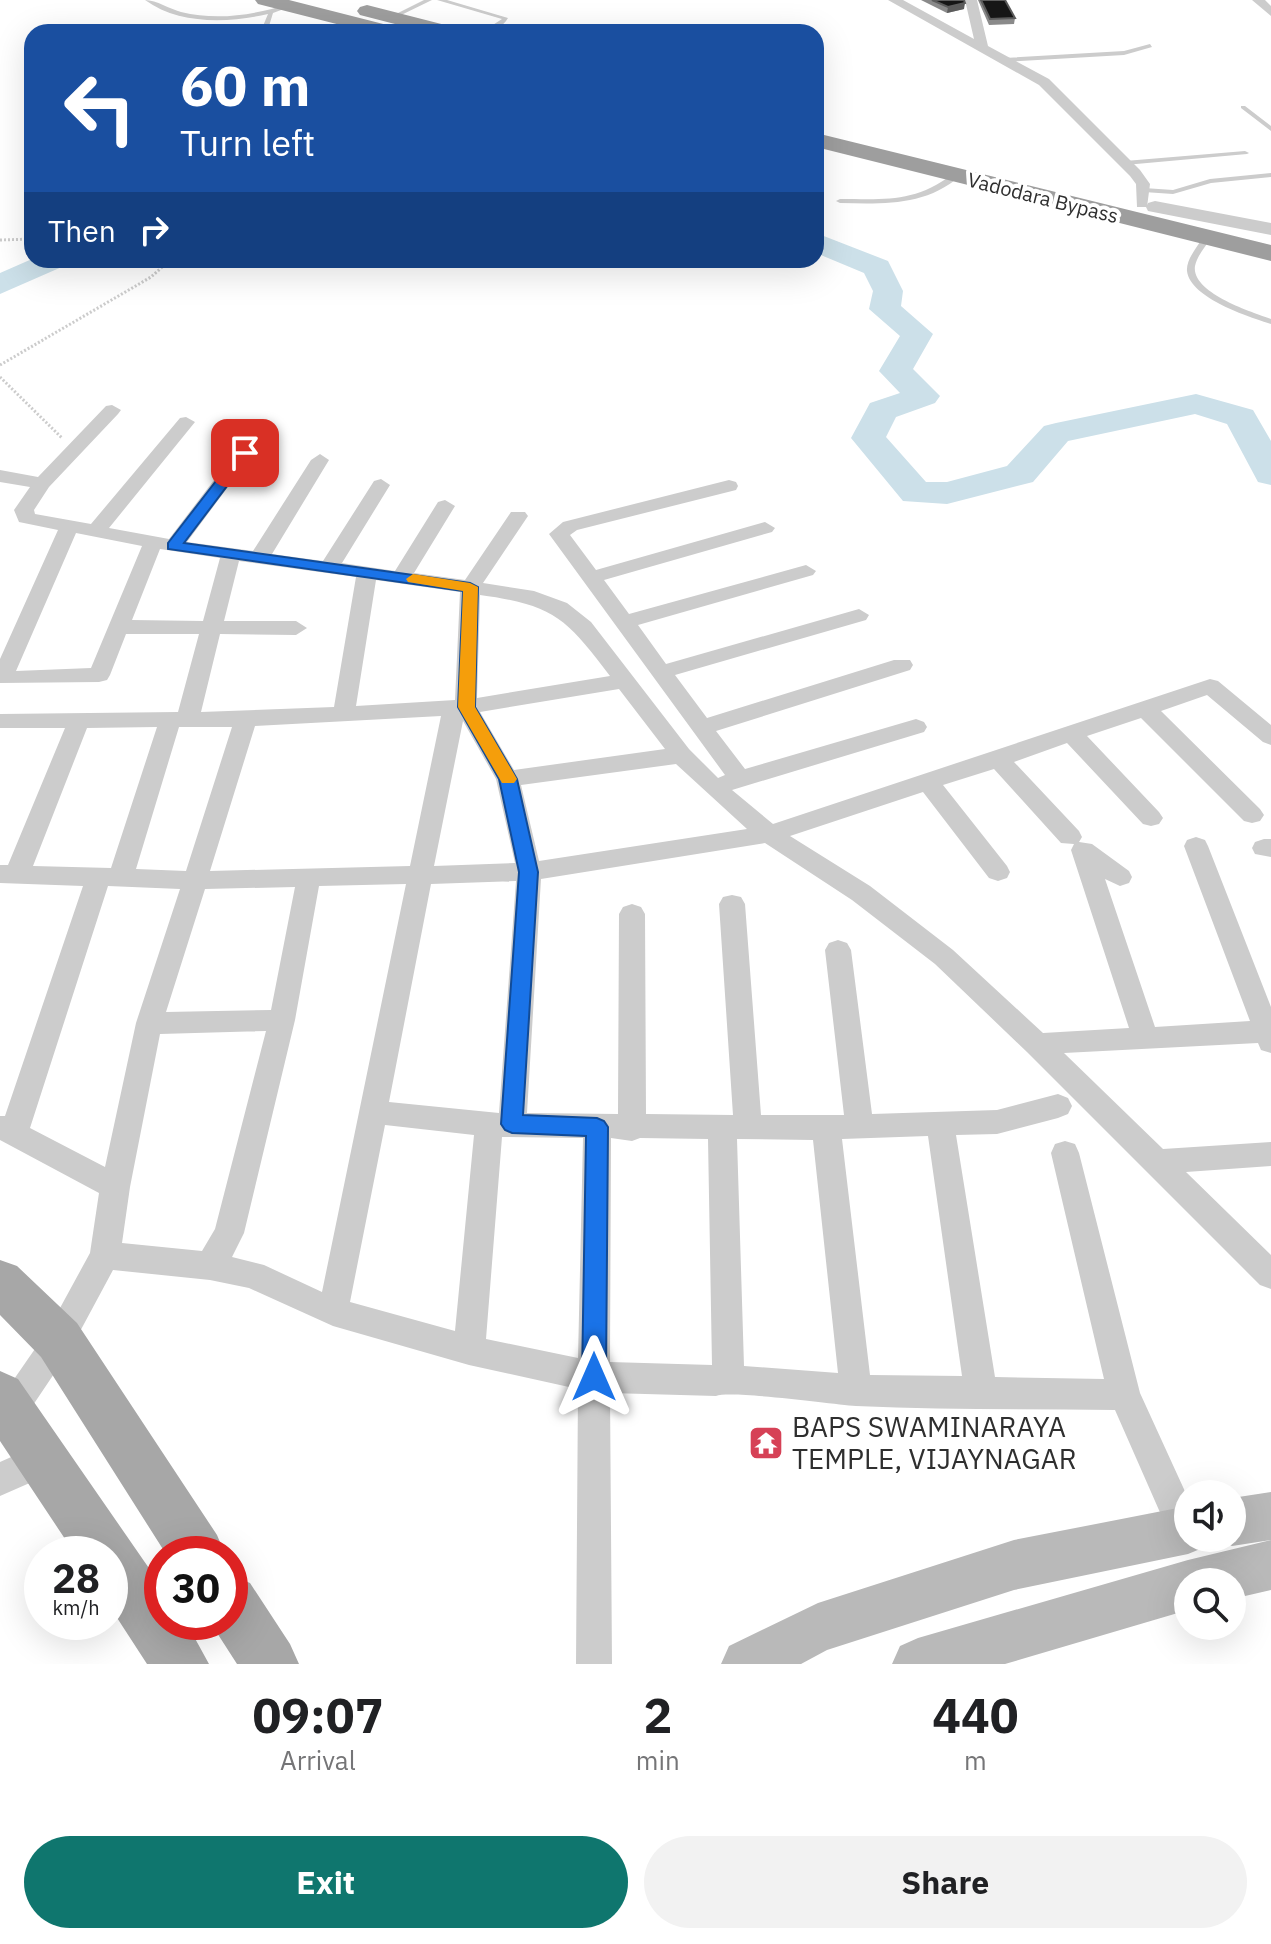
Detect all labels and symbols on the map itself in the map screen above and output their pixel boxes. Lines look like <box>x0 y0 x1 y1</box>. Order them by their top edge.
street label: Vadodara Bypass <box>965 166 1121 229</box>
pin <box>211 419 279 487</box>
position arrow <box>552 1335 636 1419</box>
place label: BAPS SWAMINARAYA TEMPLE, VIJAYNAGAR <box>792 1408 1077 1477</box>
temple icon: BAPS SWAMINARAYA TEMPLE, VIJAYNAGAR <box>747 1424 785 1462</box>
speed limit sign: 30 <box>144 1536 248 1640</box>

